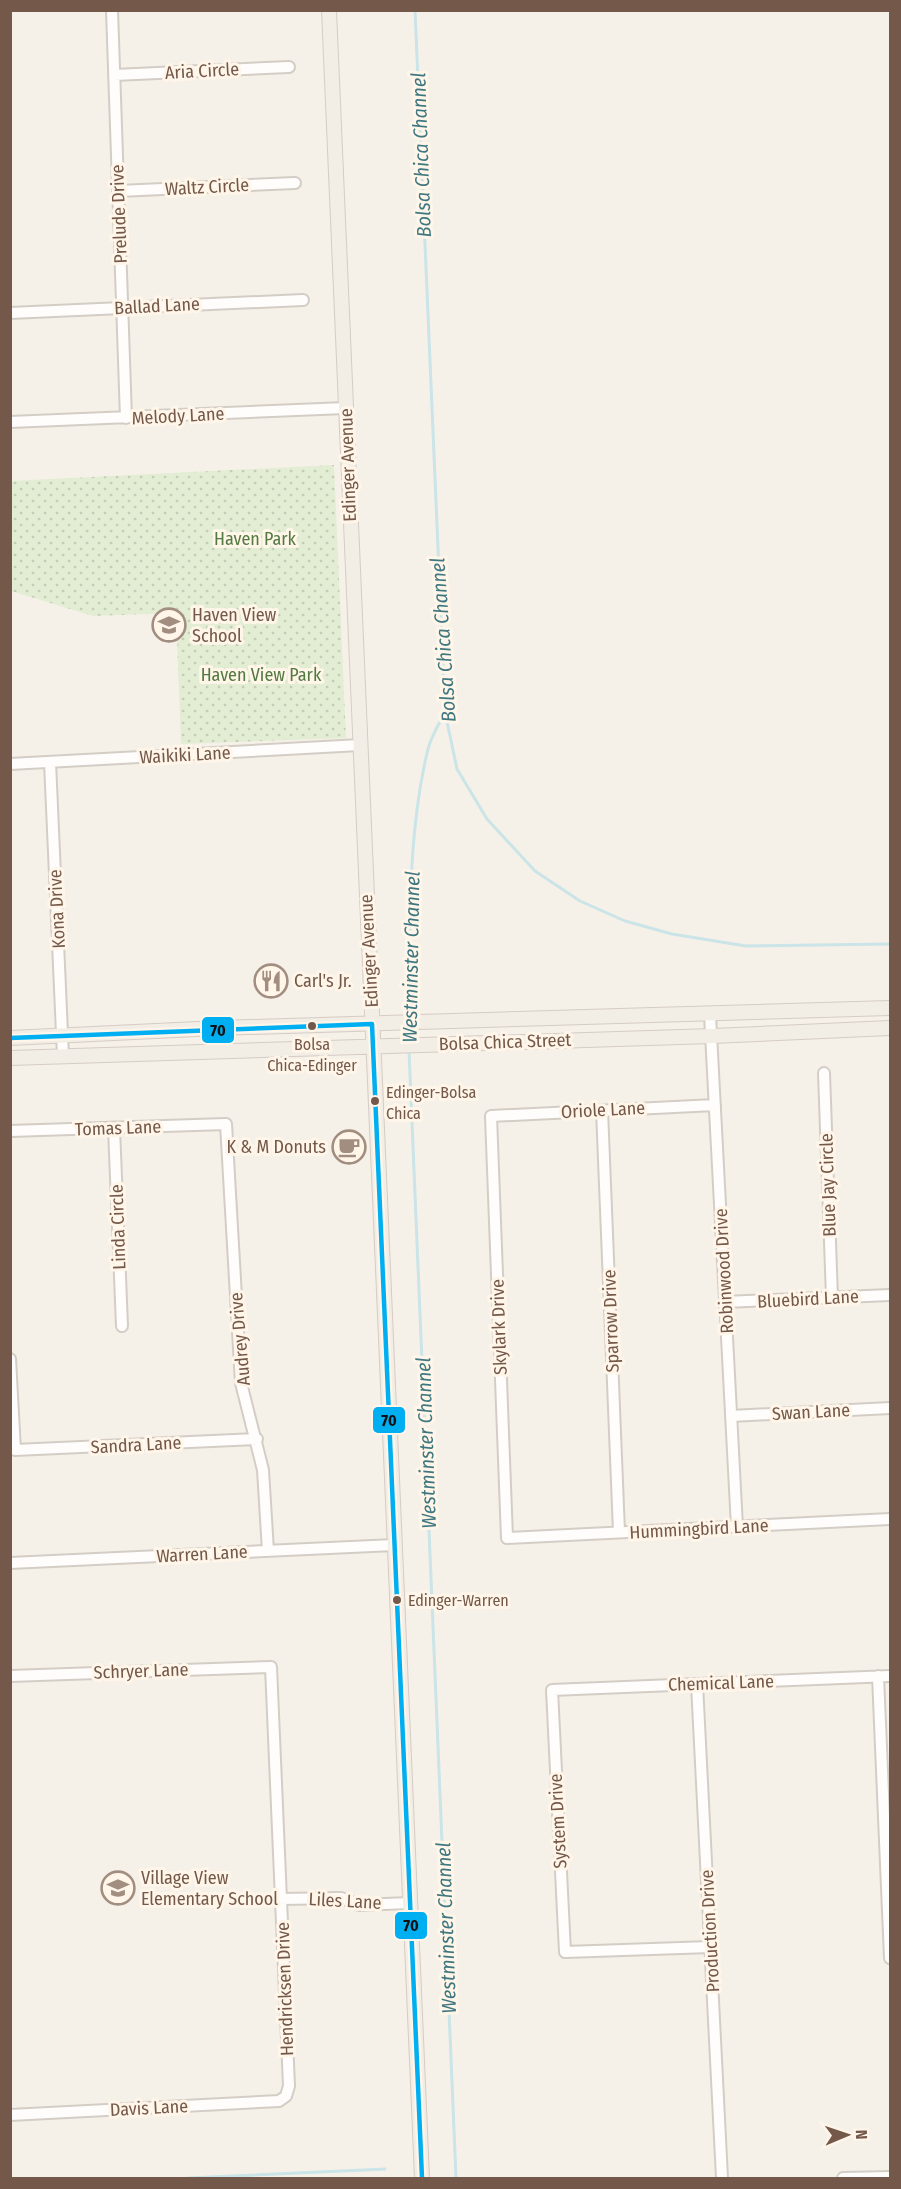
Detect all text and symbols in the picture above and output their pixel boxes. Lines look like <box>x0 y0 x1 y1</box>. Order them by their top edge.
street label: Aria Circle <box>164 58 240 84</box>
water label: Bolsa Chica Channel <box>406 72 436 238</box>
street label: Prelude Drive <box>106 164 132 264</box>
street label: Waltz Circle <box>164 174 250 200</box>
street label: Ballad Lane <box>114 293 200 319</box>
street label: Melody Lane <box>131 403 225 429</box>
street label: Edinger Avenue <box>335 408 361 522</box>
park label: Haven Park <box>214 528 297 550</box>
water label: Bolsa Chica Channel <box>425 557 461 723</box>
place label: Haven View School <box>192 604 277 647</box>
school or university icon: Haven View School <box>151 607 187 643</box>
park label: Haven View Park <box>201 664 322 686</box>
street label: Waikiki Lane <box>139 742 231 768</box>
street label: Kona Drive <box>44 869 70 949</box>
water label: Westminster Channel <box>398 871 424 1043</box>
street label: Edinger Avenue <box>355 894 383 1008</box>
restaurant icon: Carl's Jr. <box>253 963 289 999</box>
place label: Carl's Jr. <box>294 970 352 992</box>
line badge: 70 <box>201 1016 235 1044</box>
marker: Bolsa Chica-Edinger <box>306 1020 318 1032</box>
text: 70 <box>210 1021 226 1040</box>
street label: Bolsa Chica Street <box>438 1029 572 1055</box>
place label: Bolsa Chica-Edinger <box>267 1035 357 1075</box>
place label: Edinger-Bolsa Chica <box>386 1083 476 1123</box>
marker: Edinger-Bolsa Chica <box>369 1095 381 1107</box>
street label: Oriole Lane <box>560 1097 646 1123</box>
street label: Tomas Lane <box>74 1115 162 1140</box>
cafe icon: K & M Donuts <box>331 1129 367 1165</box>
street label: Blue Jay Circle <box>815 1133 841 1237</box>
place label: K & M Donuts <box>227 1136 326 1158</box>
street label: Linda Circle <box>106 1184 130 1270</box>
street label: Robinwood Drive <box>710 1208 738 1334</box>
street label: Sparrow Drive <box>598 1269 624 1373</box>
street label: Skylark Drive <box>486 1279 512 1375</box>
street label: Bluebird Lane <box>757 1285 859 1313</box>
street label: Audrey Drive <box>225 1291 255 1387</box>
water label: Westminster Channel <box>411 1357 441 1529</box>
street label: Swan Lane <box>771 1399 851 1425</box>
line badge: 70 <box>372 1406 406 1434</box>
text: 70 <box>381 1411 397 1430</box>
street label: Sandra Lane <box>90 1432 182 1458</box>
street label: Hummingbird Lane <box>629 1514 769 1544</box>
street label: Warren Lane <box>156 1541 248 1567</box>
place label: Edinger-Warren <box>408 1591 509 1610</box>
marker: Edinger-Warren <box>391 1594 403 1606</box>
street label: Schryer Lane <box>93 1658 189 1684</box>
street label: Chemical Lane <box>668 1670 774 1696</box>
street label: System Drive <box>545 1773 571 1869</box>
water label: Westminster Channel <box>431 1842 461 2014</box>
place label: Village View Elementary School <box>141 1867 278 1910</box>
street label: Production Drive <box>696 1869 724 1993</box>
school or university icon: Village View Elementary School <box>100 1870 136 1906</box>
street label: Liles Lane <box>308 1888 382 1914</box>
line badge: 70 <box>394 1911 428 1940</box>
text: 70 <box>403 1916 419 1935</box>
street label: Hendricksen Drive <box>272 1921 298 2056</box>
street label: Davis Lane <box>109 2095 189 2121</box>
north arrow <box>817 2105 877 2165</box>
text: N <box>852 2129 871 2140</box>

